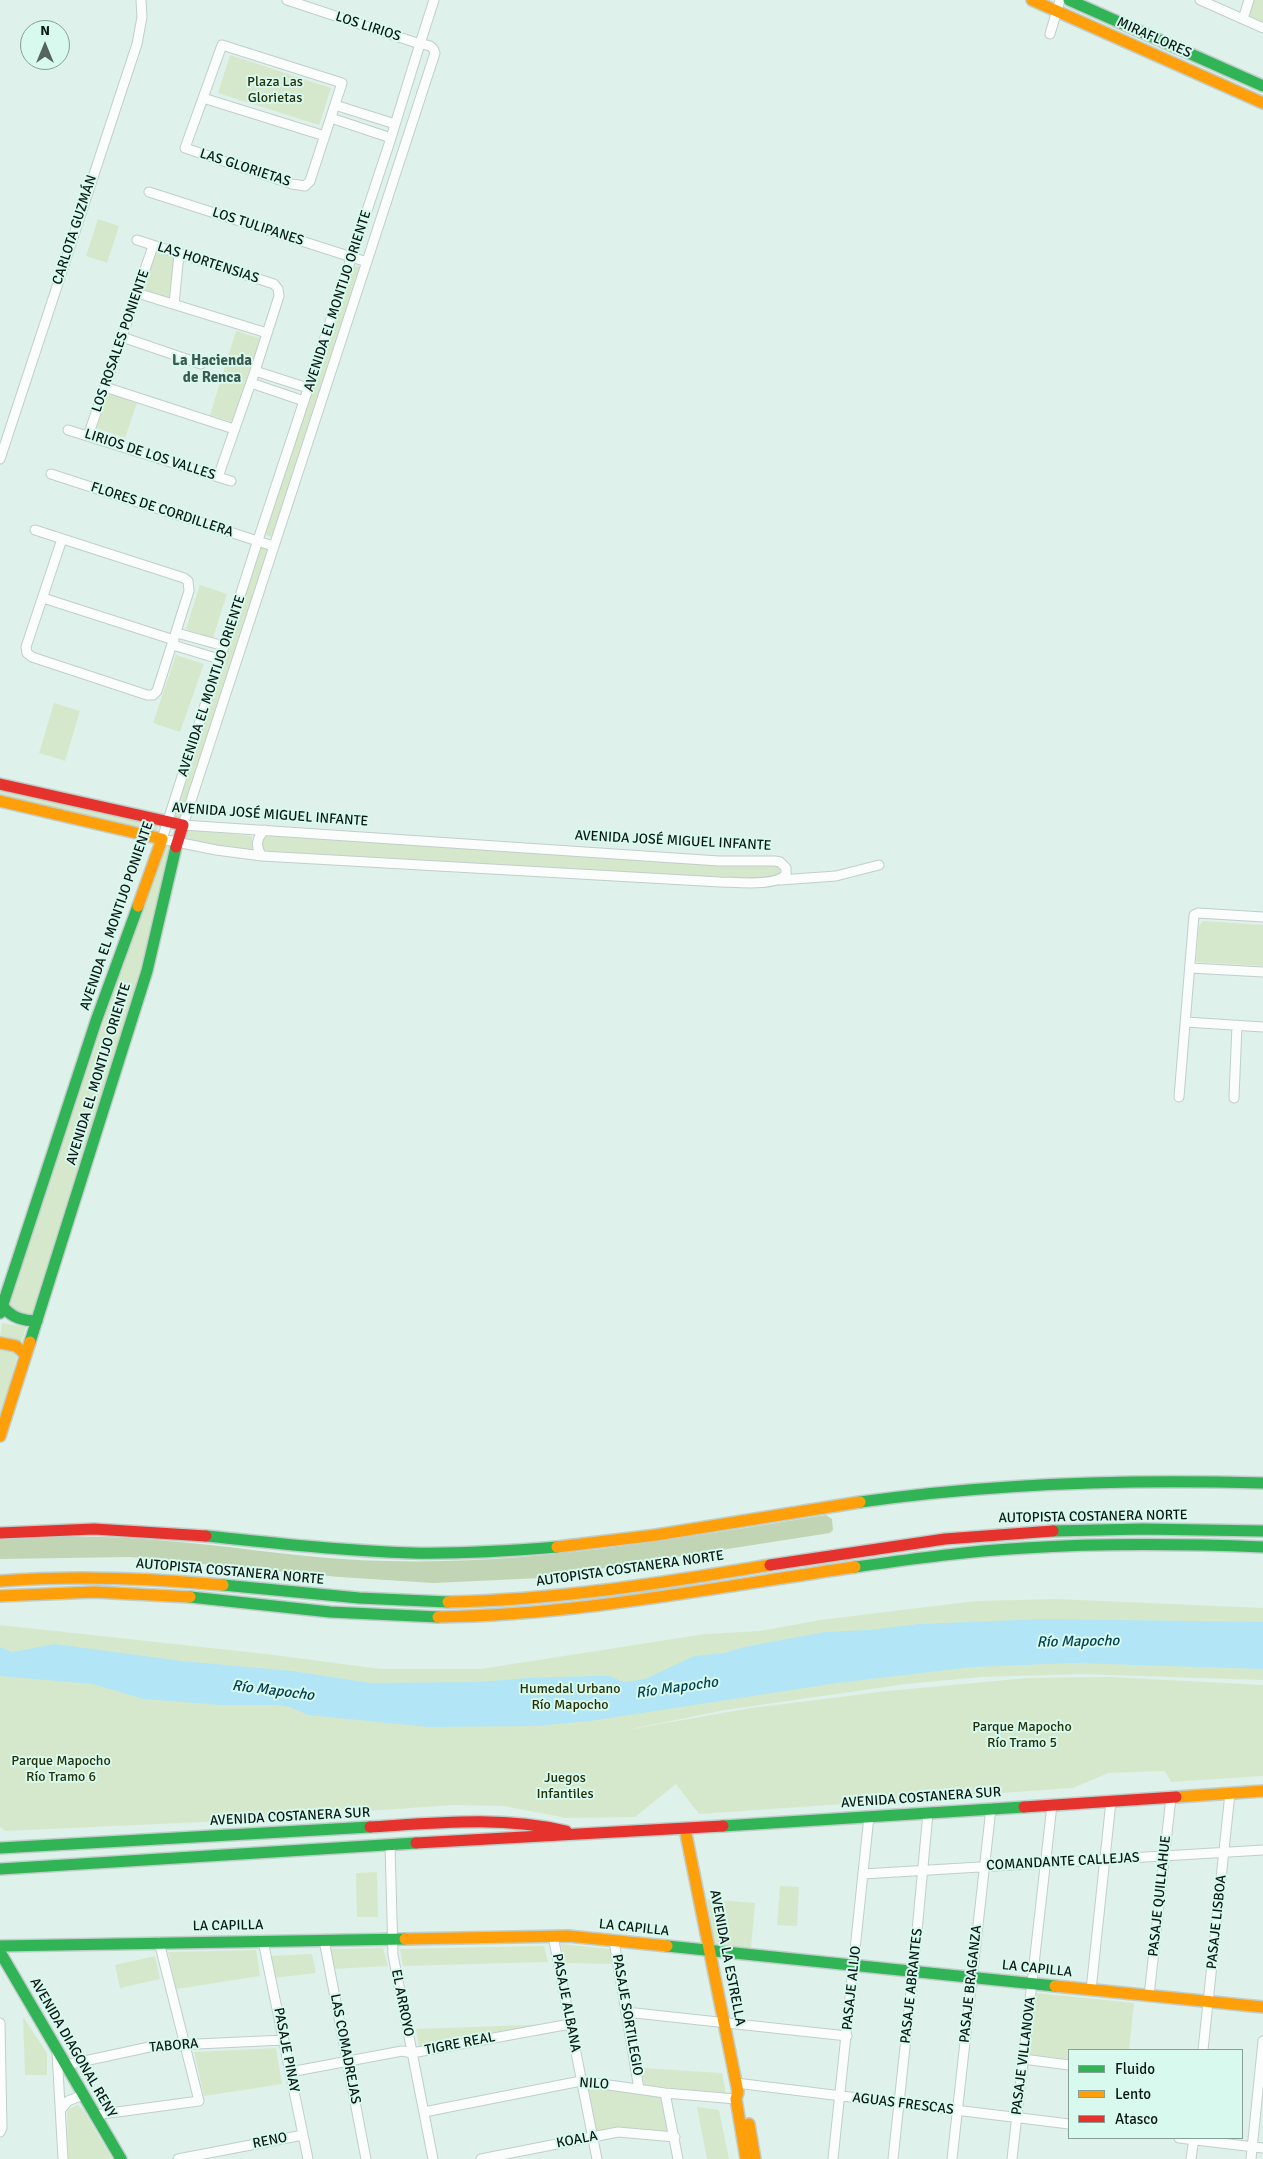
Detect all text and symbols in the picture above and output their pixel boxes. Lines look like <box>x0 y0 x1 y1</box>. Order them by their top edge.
street label: LOS LIRIOS <box>333 9 403 45</box>
street label: MIRAFLORES <box>1114 14 1194 62</box>
north arrow <box>20 20 70 70</box>
text: N <box>40 22 50 39</box>
park label: Plaza Las Glorietas <box>247 74 303 106</box>
street label: LAS GLORIETAS <box>197 145 293 191</box>
street label: CARLOTA GUZMÁN <box>49 173 101 287</box>
street label: LOS TULIPANES <box>210 204 306 250</box>
street label: AVENIDA EL MONTIJO ORIENTE <box>301 208 375 394</box>
street label: LAS HORTENSIAS <box>155 239 261 287</box>
street label: LOS ROSALES PONIENTE <box>89 267 153 415</box>
district label: La Hacienda de Renca <box>172 352 252 387</box>
street label: LIRIOS DE LOS VALLES <box>82 426 218 484</box>
street label: FLORES DE CORDILLERA <box>89 479 235 541</box>
street label: AVENIDA EL MONTIJO ORIENTE <box>175 593 249 779</box>
street label: AVENIDA JOSÉ MIGUEL INFANTE <box>171 800 369 830</box>
street label: AVENIDA EL MONTIJO PONIENTE <box>77 819 157 1013</box>
street label: AVENIDA JOSÉ MIGUEL INFANTE <box>574 827 772 855</box>
street label: AVENIDA EL MONTIJO ORIENTE <box>63 981 135 1167</box>
street label: AUTOPISTA COSTANERA NORTE <box>998 1507 1188 1527</box>
street label: AUTOPISTA COSTANERA NORTE <box>535 1548 725 1590</box>
street label: AUTOPISTA COSTANERA NORTE <box>135 1555 325 1589</box>
water label: Río Mapocho <box>1037 1632 1119 1652</box>
water label: Río Mapocho <box>635 1673 719 1703</box>
water label: Río Mapocho <box>231 1677 315 1705</box>
park label: Humedal Urbano Río Mapocho <box>520 1681 620 1714</box>
park label: Parque Mapocho Río Tramo 5 <box>972 1719 1072 1751</box>
park label: Parque Mapocho Río Tramo 6 <box>11 1753 111 1785</box>
park label: Juegos Infantiles <box>536 1770 594 1802</box>
street label: AVENIDA COSTANERA SUR <box>840 1784 1002 1812</box>
street label: AVENIDA COSTANERA SUR <box>209 1804 371 1830</box>
street label: PASAJE QUILLAHUE <box>1145 1835 1175 1957</box>
street label: COMANDANTE CALLEJAS <box>986 1850 1140 1874</box>
street label: PASAJE LISBOA <box>1204 1874 1230 1970</box>
street label: AVENIDA LA ESTRELLA <box>706 1889 748 2027</box>
street label: LA CAPILLA <box>598 1916 670 1940</box>
street label: LA CAPILLA <box>192 1917 264 1935</box>
street label: PASAJE BRAGANZA <box>956 1924 986 2044</box>
street label: PASAJE ABRANTES <box>898 1928 926 2044</box>
street label: PASAJE ALIJO <box>839 1945 865 2031</box>
street label: PASAJE ALBANA <box>548 1952 584 2054</box>
street label: PASAJE SORTILEGIO <box>608 1953 646 2077</box>
street label: LA CAPILLA <box>1001 1957 1073 1981</box>
street label: EL ARROYO <box>387 1968 417 2038</box>
street label: AVENIDA DIAGONAL RENY <box>26 1975 120 2121</box>
street label: LAS COMADREJAS <box>326 1993 364 2105</box>
street label: PASAJE VILLANOVA <box>1008 1996 1040 2116</box>
street label: PASAJE PINAY <box>270 2006 302 2094</box>
street label: TIGRE REAL <box>423 2029 497 2059</box>
street label: TABORA <box>149 2035 199 2057</box>
legend <box>1068 2049 1243 2139</box>
text: Fluido <box>1115 2060 1155 2078</box>
street label: NILO <box>579 2075 609 2093</box>
text: Lento <box>1115 2085 1151 2103</box>
street label: AGUAS FRESCAS <box>851 2089 955 2119</box>
text: Atasco <box>1115 2110 1158 2128</box>
street label: KOALA <box>555 2128 599 2152</box>
street label: RENO <box>251 2129 289 2153</box>

